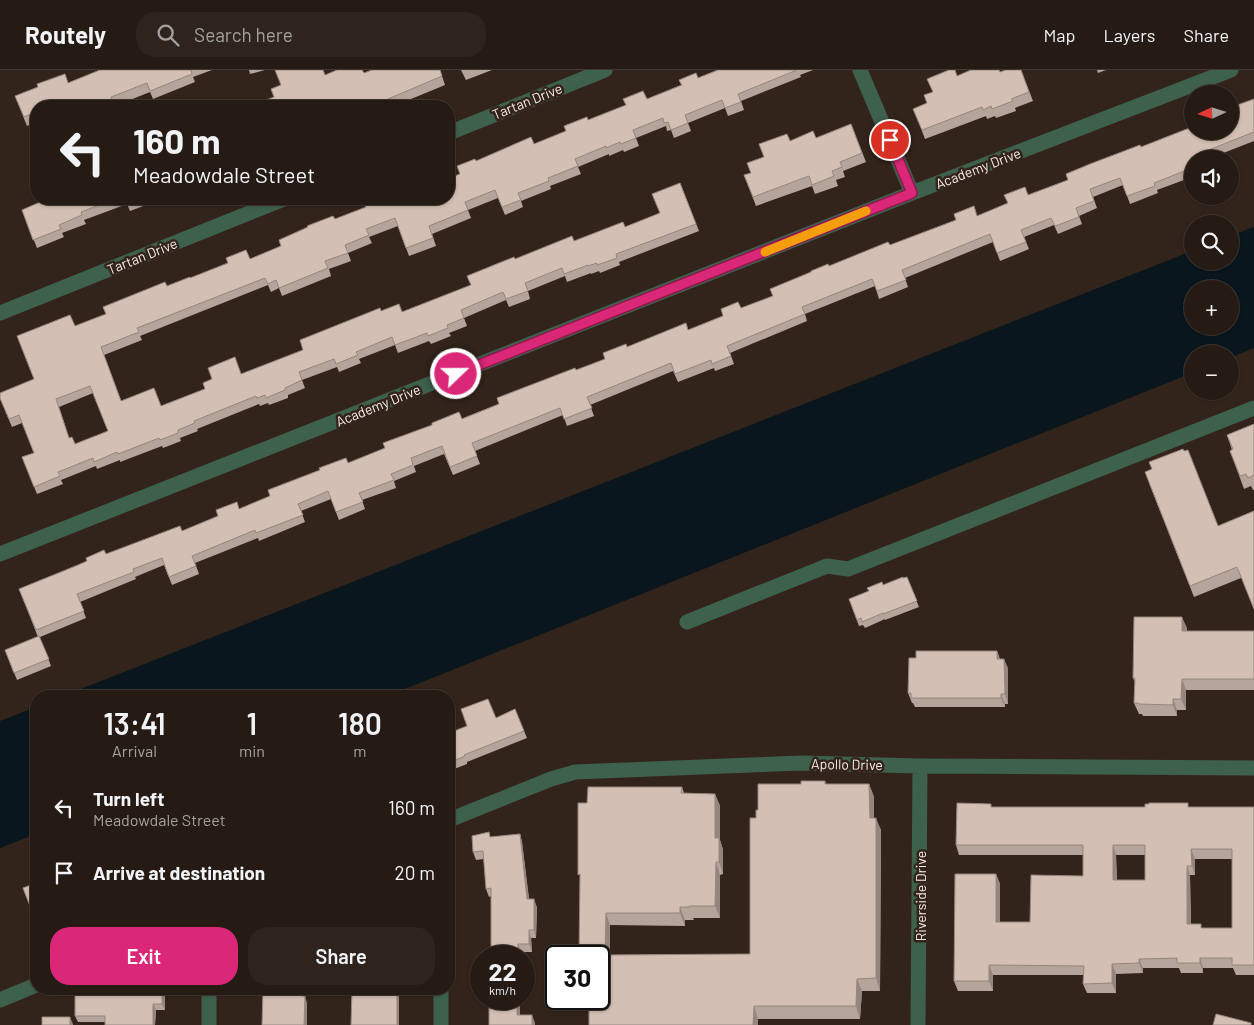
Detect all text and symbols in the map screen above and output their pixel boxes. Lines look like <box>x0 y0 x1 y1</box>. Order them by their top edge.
search box <box>136 12 486 57</box>
text: Routely <box>25 20 106 49</box>
icon: search <box>154 21 182 49</box>
text: Search here <box>194 23 293 46</box>
text: Map <box>1043 24 1075 46</box>
text: Layers <box>1103 24 1156 46</box>
text: Share <box>1184 24 1229 46</box>
street label: Tartan Drive <box>490 79 564 123</box>
north arrow <box>1184 85 1239 140</box>
map controls <box>1184 85 1239 400</box>
text: 160 m <box>133 119 220 161</box>
pin <box>869 119 911 161</box>
icon: left <box>50 120 115 185</box>
icon: arrive <box>876 126 904 154</box>
street label: Academy Drive <box>933 144 1023 192</box>
button: sound <box>1184 150 1239 205</box>
text: Meadowdale Street <box>133 161 315 187</box>
button: search <box>1184 215 1239 270</box>
street label: Tartan Drive <box>105 234 179 278</box>
button: + <box>1184 280 1239 335</box>
button: − <box>1184 345 1239 400</box>
position arrow <box>429 347 481 399</box>
street label: Academy Drive <box>333 380 423 430</box>
text: 13:41 <box>103 705 166 741</box>
text: 1 <box>247 705 257 741</box>
text: 180 <box>338 705 382 741</box>
text: Arrival <box>112 741 157 760</box>
text: min <box>239 741 265 760</box>
text: m <box>353 741 367 760</box>
street label: Apollo Drive <box>811 755 883 773</box>
text: Turn left <box>93 787 164 810</box>
icon: left <box>50 794 78 822</box>
text: 160 m <box>388 796 435 819</box>
text: Meadowdale Street <box>93 810 225 829</box>
street label: Riverside Drive <box>912 851 929 941</box>
icon: arrive <box>50 859 78 887</box>
text: Arrive at destination <box>93 861 265 884</box>
text: 20 m <box>395 861 435 884</box>
button: Exit <box>50 927 238 985</box>
button: Share <box>248 927 435 985</box>
speed limit sign: 30 <box>545 945 610 1010</box>
text: 22 <box>488 956 517 986</box>
text: km/h <box>489 983 516 997</box>

